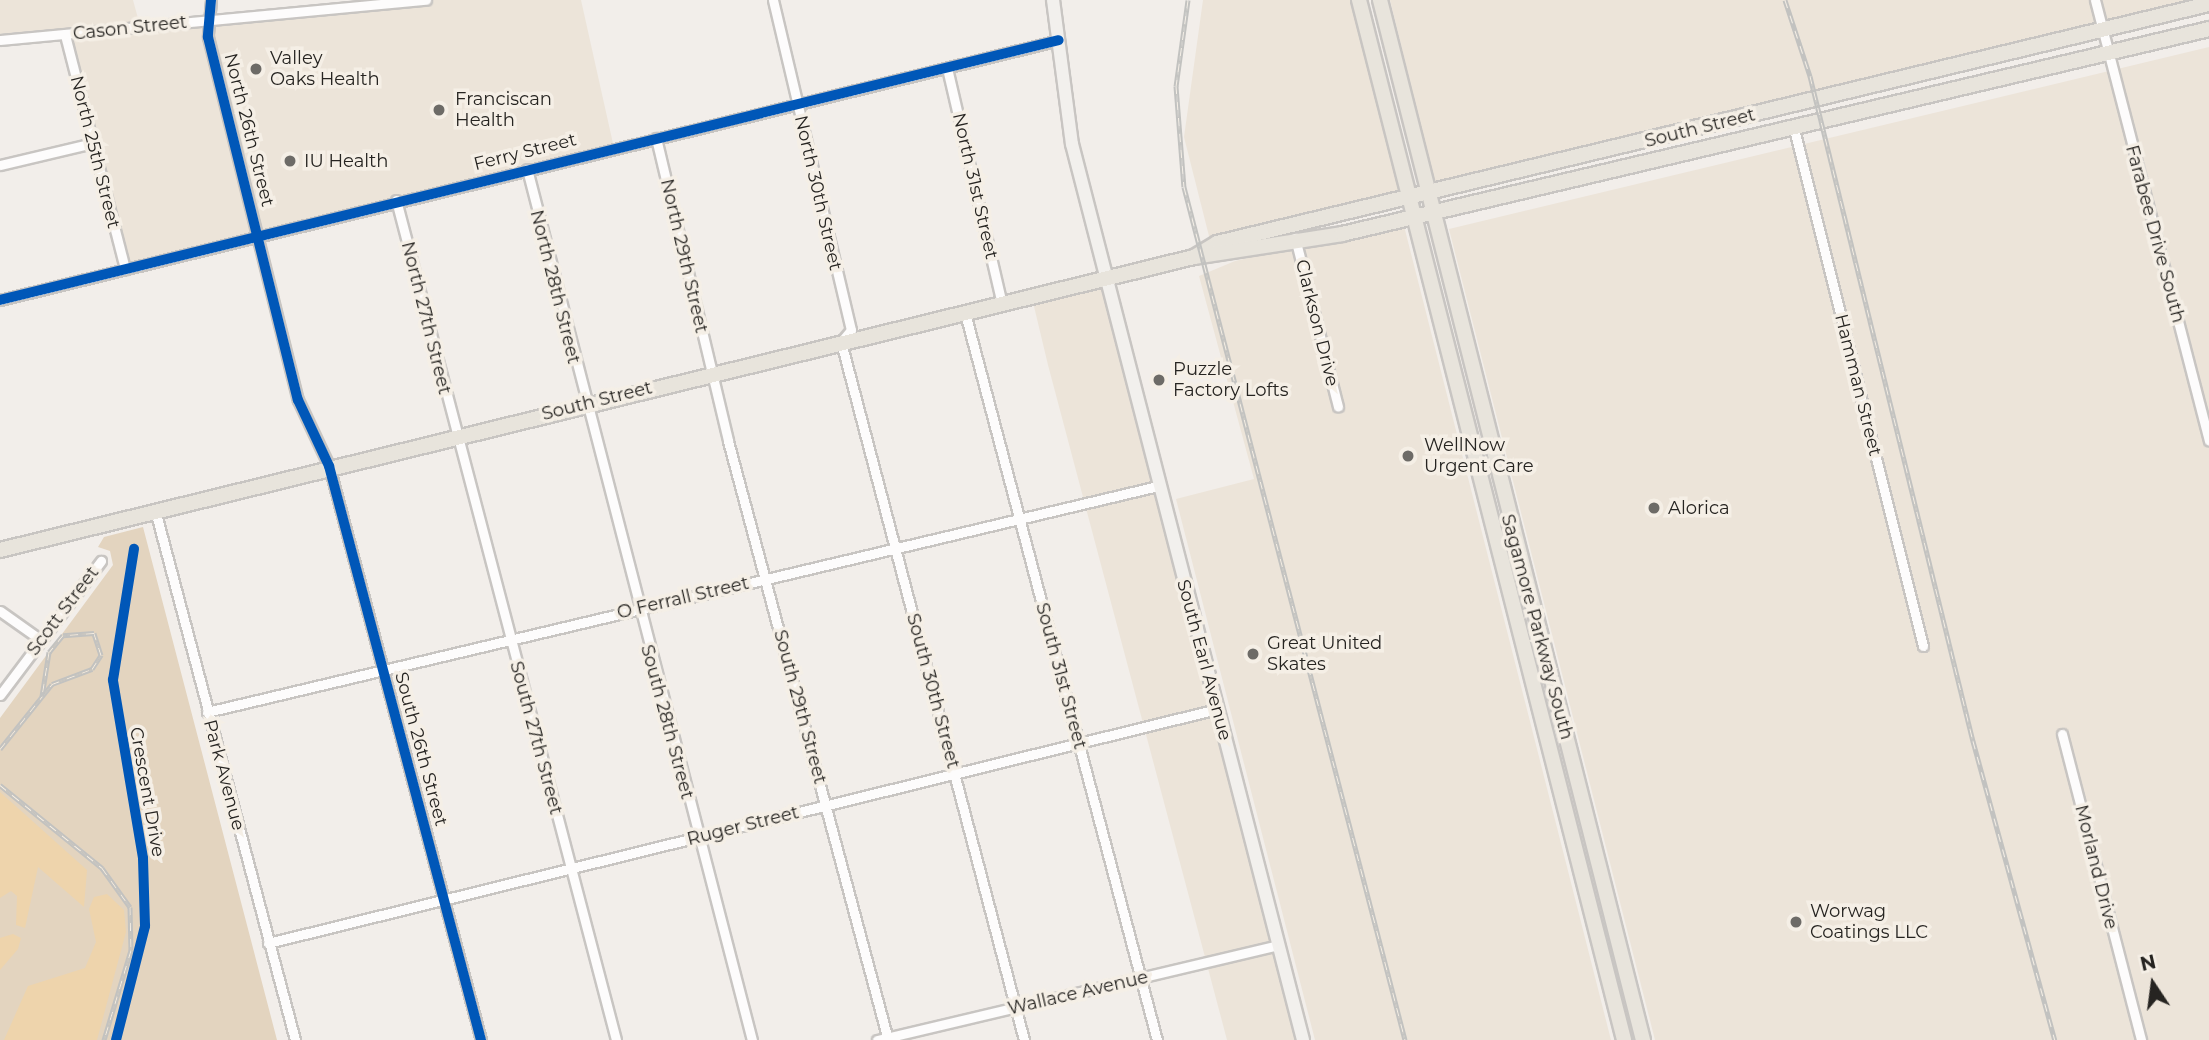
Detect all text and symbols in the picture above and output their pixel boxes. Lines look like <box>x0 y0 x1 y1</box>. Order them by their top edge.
street label: Cason Street <box>72 11 188 45</box>
place label: Valley Oaks Health <box>270 48 380 90</box>
street label: North 26th Street <box>219 51 279 209</box>
marker: Valley Oaks Health <box>248 61 264 77</box>
street label: North 25th Street <box>66 73 124 231</box>
place label: Franciscan Health <box>455 89 552 132</box>
marker: Franciscan Health <box>429 100 449 120</box>
street label: South Street <box>1643 104 1757 152</box>
street label: North 31st Street <box>948 111 1002 261</box>
street label: North 30th Street <box>790 113 846 273</box>
street label: Ferry Street <box>471 129 579 175</box>
street label: Farabee Drive South <box>2121 143 2189 325</box>
place label: IU Health <box>304 150 388 172</box>
marker: IU Health <box>282 153 298 169</box>
street label: North 29th Street <box>656 177 712 335</box>
street label: North 28th Street <box>525 208 585 366</box>
street label: North 27th Street <box>397 239 455 397</box>
street label: Clarkson Drive <box>1291 257 1343 389</box>
street label: Hamman Street <box>1830 312 1886 458</box>
place label: Puzzle Factory Lofts <box>1173 359 1289 402</box>
marker: Puzzle Factory Lofts <box>1151 372 1167 388</box>
street label: South Street <box>540 377 654 425</box>
place label: WellNow Urgent Care <box>1424 435 1534 478</box>
marker: WellNow Urgent Care <box>1398 446 1418 466</box>
place label: Alorica <box>1668 497 1730 519</box>
marker: Alorica <box>1646 500 1662 516</box>
street label: Sagamore Parkway South <box>1496 512 1578 742</box>
street label: Scott Street <box>23 562 103 660</box>
street label: O Ferrall Street <box>615 572 751 624</box>
street label: South Earl Avenue <box>1172 577 1236 743</box>
street label: South 31st Street <box>1031 601 1091 751</box>
street label: South 30th Street <box>902 611 964 771</box>
street label: South 29th Street <box>769 628 831 786</box>
place label: Great United Skates <box>1267 633 1382 676</box>
street label: South 28th Street <box>636 642 698 802</box>
marker: Great United Skates <box>1245 646 1261 662</box>
street label: South 27th Street <box>505 659 567 817</box>
street label: South 26th Street <box>390 670 452 828</box>
street label: Park Avenue <box>199 717 249 833</box>
street label: Crescent Drive <box>125 725 169 859</box>
street label: Ruger Street <box>685 802 801 850</box>
street label: Morland Drive <box>2070 803 2122 931</box>
place label: Worwag Coatings LLC <box>1810 901 1928 944</box>
marker: Worwag Coatings LLC <box>1788 914 1804 930</box>
north arrow <box>2118 949 2188 1019</box>
text: N <box>2138 950 2158 976</box>
street label: Wallace Avenue <box>1006 966 1150 1020</box>

